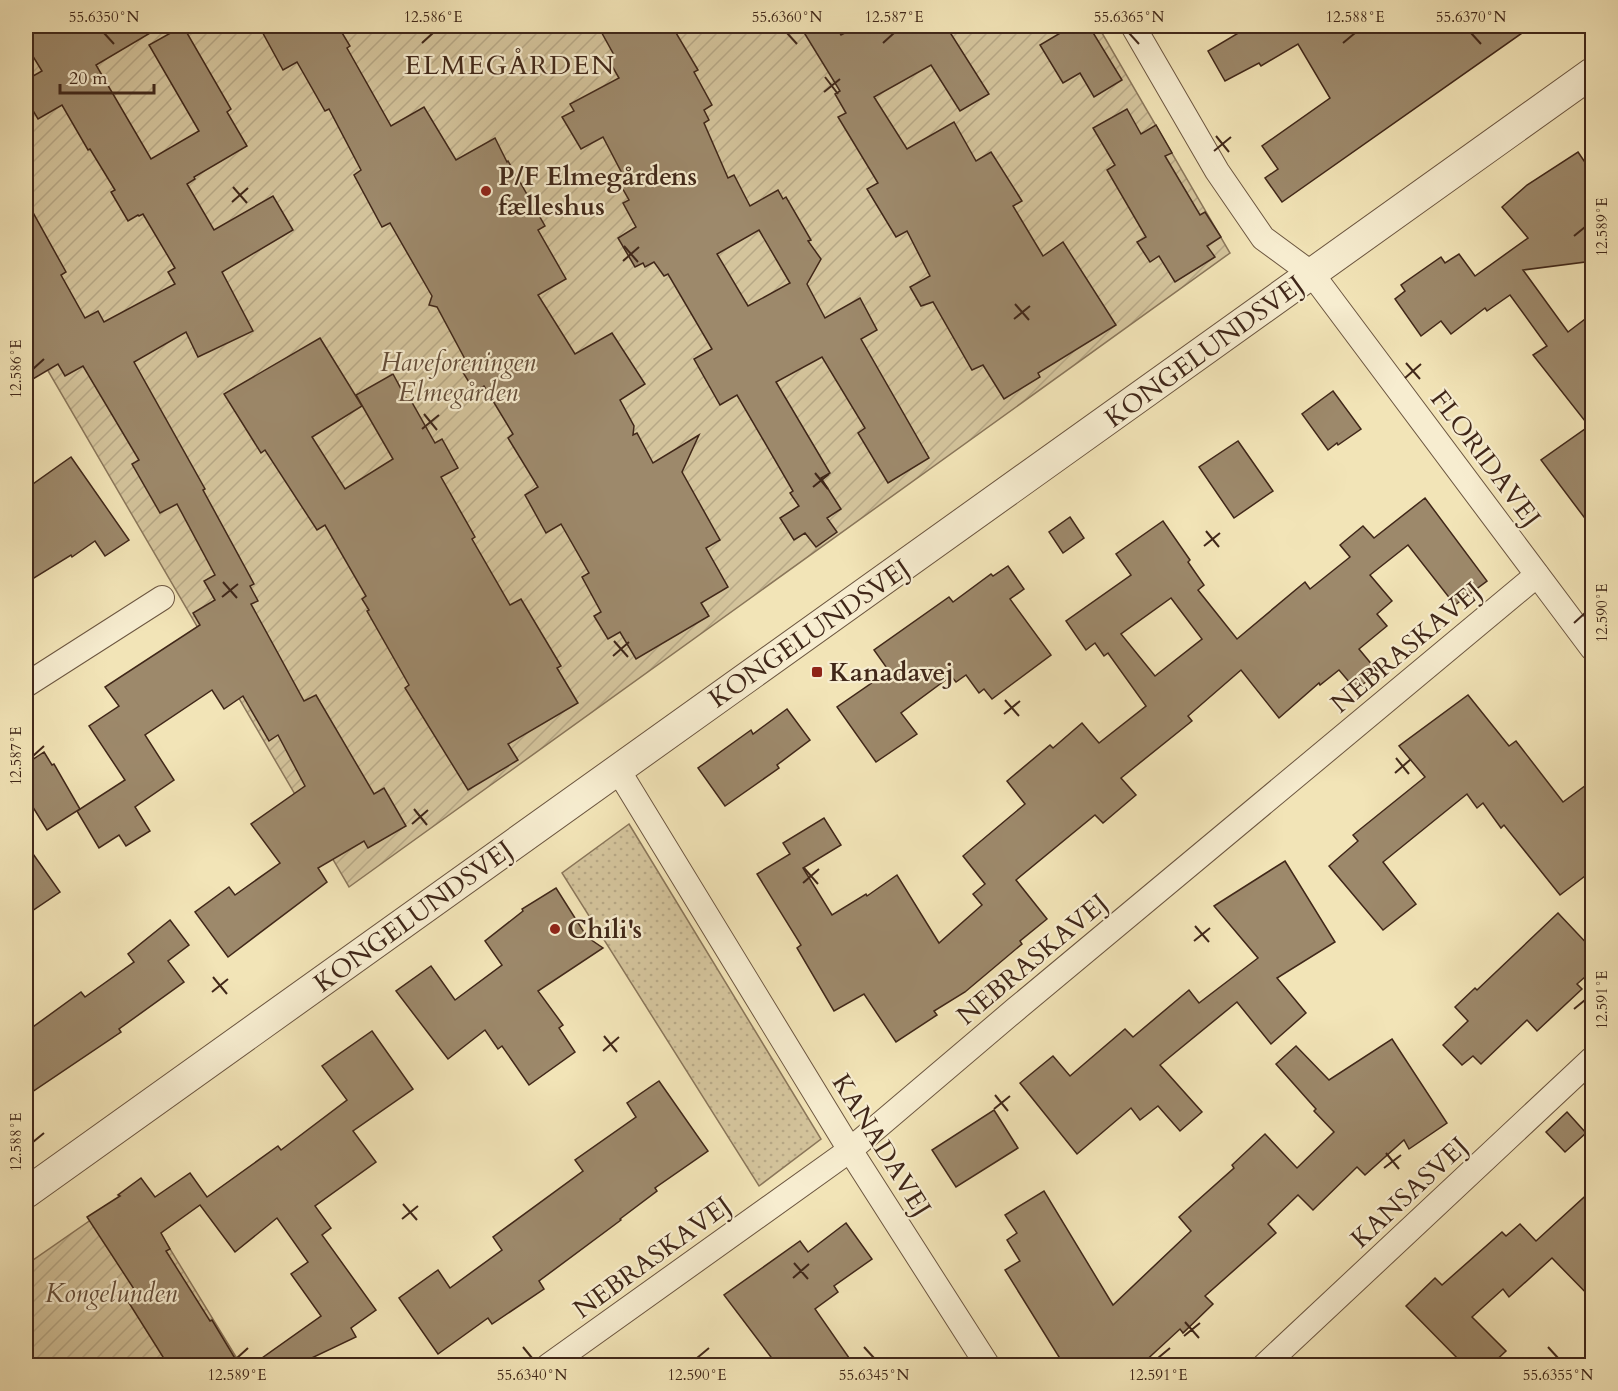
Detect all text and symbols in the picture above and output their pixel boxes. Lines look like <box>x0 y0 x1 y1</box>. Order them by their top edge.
text: 55.6350°N <box>69 7 139 27</box>
text: 12.586°E <box>403 7 463 27</box>
text: 55.6360°N <box>752 7 822 27</box>
text: 12.587°E <box>864 7 924 27</box>
text: 55.6365°N <box>1094 7 1164 27</box>
text: 12.588°E <box>1325 7 1385 27</box>
text: 55.6370°N <box>1436 7 1506 27</box>
district label: ELMEGÅRDEN <box>404 47 616 84</box>
scale bar <box>60 57 154 95</box>
text: 20 m <box>69 66 108 91</box>
place label: P/F Elmegårdens fælleshus <box>498 159 697 224</box>
marker: P/F Elmegårdens fælleshus <box>479 184 493 198</box>
text: 12.589°E <box>1592 197 1612 257</box>
street label: KONGELUNDSVEJ <box>1098 267 1311 435</box>
text: 12.586°E <box>6 339 26 399</box>
park label: Haveforeningen Elmegården <box>380 345 536 410</box>
street label: FLORIDAVEJ <box>1422 382 1549 534</box>
street label: KONGELUNDSVEJ <box>702 551 917 716</box>
street label: NEBRASKAVEJ <box>1323 574 1489 721</box>
text: 12.590°E <box>1592 583 1612 643</box>
place label: Kanadavej <box>829 655 954 690</box>
marker: Kanadavej <box>810 665 824 679</box>
text: 12.587°E <box>6 726 26 786</box>
street label: KONGELUNDSVEJ <box>307 832 520 1000</box>
street label: NEBRASKAVEJ <box>949 886 1115 1033</box>
place label: Chili's <box>567 912 642 947</box>
marker: Chili's <box>548 922 562 936</box>
text: 12.591°E <box>1592 970 1612 1030</box>
street label: KANADAVEJ <box>824 1067 939 1223</box>
text: 12.588°E <box>6 1112 26 1172</box>
street label: KANSASVEJ <box>1343 1129 1476 1256</box>
street label: NEBRASKAVEJ <box>566 1188 738 1327</box>
park label: Kongelunden <box>45 1276 177 1311</box>
text: 12.589°E <box>207 1365 267 1385</box>
text: 55.6340°N <box>497 1365 567 1385</box>
text: 12.590°E <box>667 1365 727 1385</box>
text: 55.6345°N <box>839 1365 909 1385</box>
text: 12.591°E <box>1128 1365 1188 1385</box>
text: 55.6355°N <box>1523 1365 1593 1385</box>

